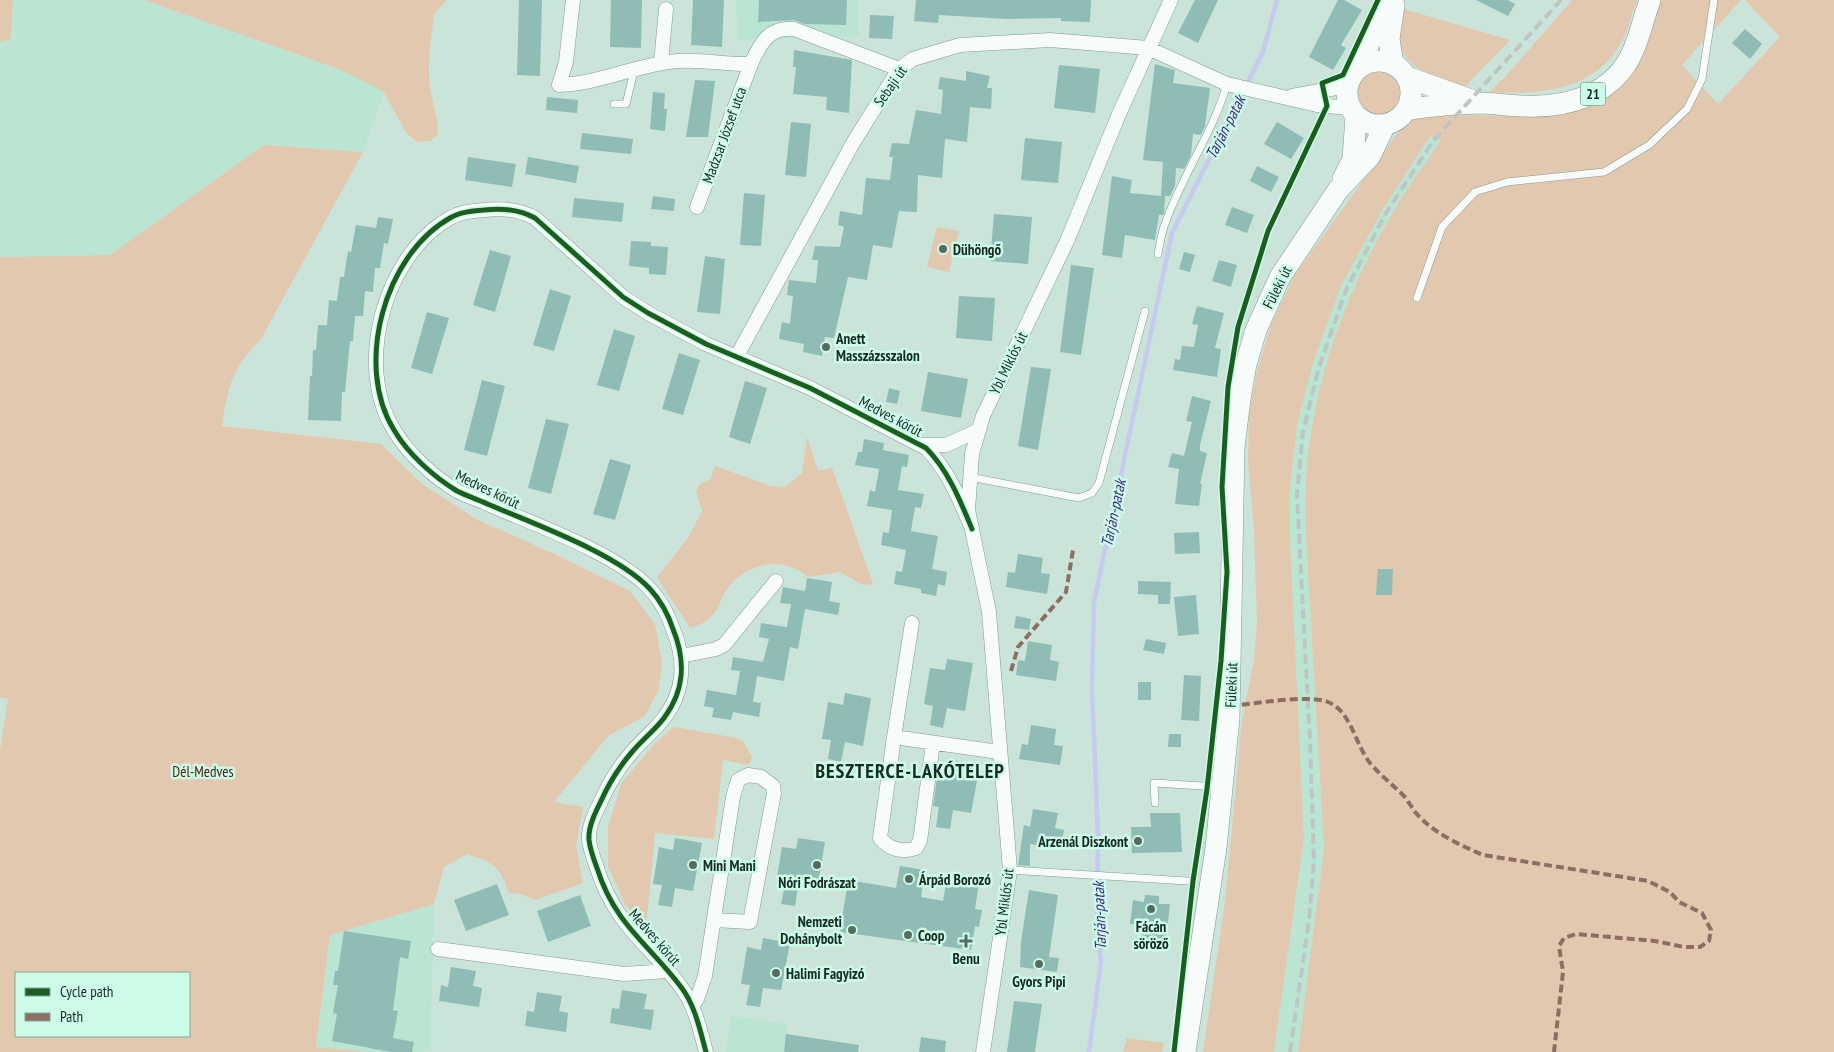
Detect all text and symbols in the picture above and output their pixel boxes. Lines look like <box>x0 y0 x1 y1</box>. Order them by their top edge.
street label: Sebaji út <box>869 62 911 110</box>
road number: 21 <box>1580 82 1606 106</box>
street label: Madzsar József utca <box>698 84 750 186</box>
water label: Tarján-patak <box>1201 90 1250 162</box>
place label: Dühöngő <box>953 240 1002 259</box>
marker: Dühöngő <box>937 243 949 255</box>
street label: Füleki út <box>1258 263 1296 311</box>
street label: Ybl Miklós út <box>985 328 1031 398</box>
place label: Anett Masszázsszalon <box>835 329 920 365</box>
marker: Anett Masszázsszalon <box>820 341 832 353</box>
street label: Medves körút <box>856 391 926 441</box>
street label: Medves körút <box>453 465 523 513</box>
water label: Tarján-patak <box>1096 476 1130 549</box>
street label: Füleki út <box>1221 662 1241 708</box>
district label: BESZTERCE-LAKÓTELEP <box>815 758 1005 784</box>
park label: Dél-Medves <box>172 762 234 781</box>
place label: Arzenál Diszkont <box>1037 832 1129 851</box>
marker: Arzenál Diszkont <box>1132 835 1144 847</box>
place label: Mini Mani <box>703 856 756 875</box>
marker: Mini Mani <box>687 859 699 871</box>
marker: Nóri Fodrászat <box>811 859 823 871</box>
street label: Ybl Miklós út <box>990 867 1018 937</box>
place label: Árpád Borozó <box>918 870 991 889</box>
place label: Nóri Fodrászat <box>778 873 856 892</box>
marker: Árpád Borozó <box>903 873 915 885</box>
water label: Tarján-patak <box>1088 880 1110 951</box>
marker: Fácán söröző <box>1145 903 1157 915</box>
street label: Medves körút <box>625 905 685 969</box>
place label: Nemzeti Dohánybolt <box>780 912 843 948</box>
place label: Fácán söröző <box>1133 917 1169 953</box>
marker: Nemzeti Dohánybolt <box>846 924 858 936</box>
place label: Coop <box>918 926 945 945</box>
marker: Coop <box>902 929 914 941</box>
marker: Benu <box>960 935 972 947</box>
place label: Benu <box>952 949 980 968</box>
marker: Gyors Pipi <box>1033 958 1045 970</box>
place label: Halimi Fagyizó <box>786 964 865 983</box>
marker: Halimi Fagyizó <box>770 967 782 979</box>
legend <box>15 972 190 1037</box>
place label: Gyors Pipi <box>1012 972 1066 991</box>
text: Cycle path <box>60 982 113 1001</box>
text: Path <box>60 1007 83 1026</box>

